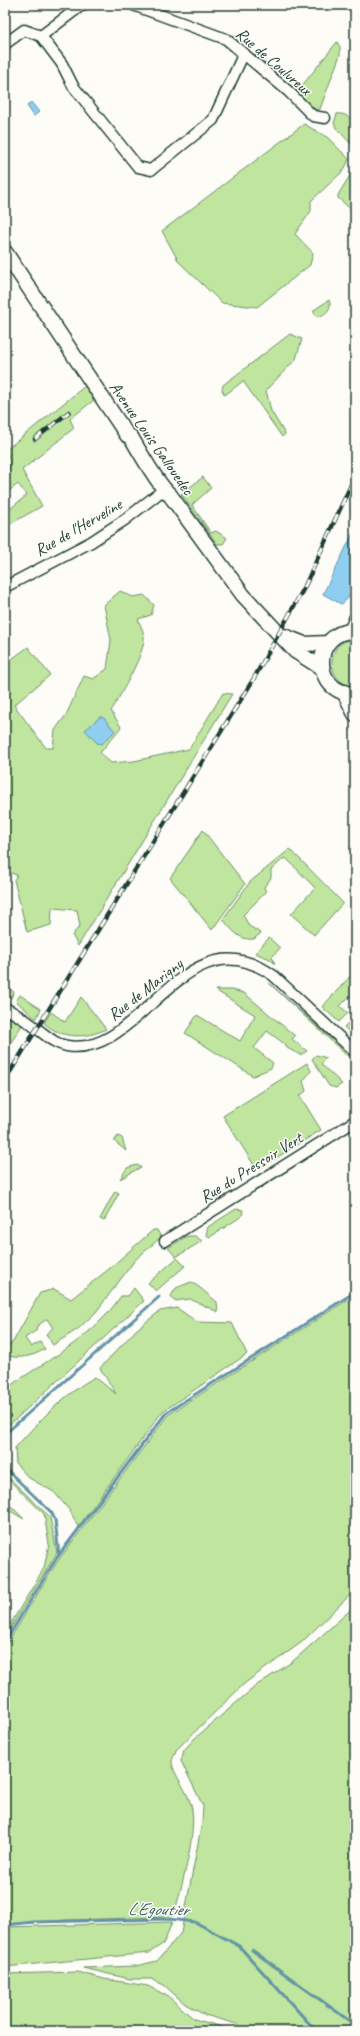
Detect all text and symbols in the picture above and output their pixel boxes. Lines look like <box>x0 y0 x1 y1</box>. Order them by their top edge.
street label: Rue de Coulvreux <box>232 23 317 101</box>
street label: Avenue Louis Gallouedec <box>105 378 199 500</box>
street label: Rue de l'Herveline <box>31 493 127 561</box>
street label: Rue de Marigny <box>104 953 188 1025</box>
street label: Rue du Pressoir Vert <box>196 1126 309 1207</box>
water label: L'Egoutier <box>128 1897 192 1921</box>

